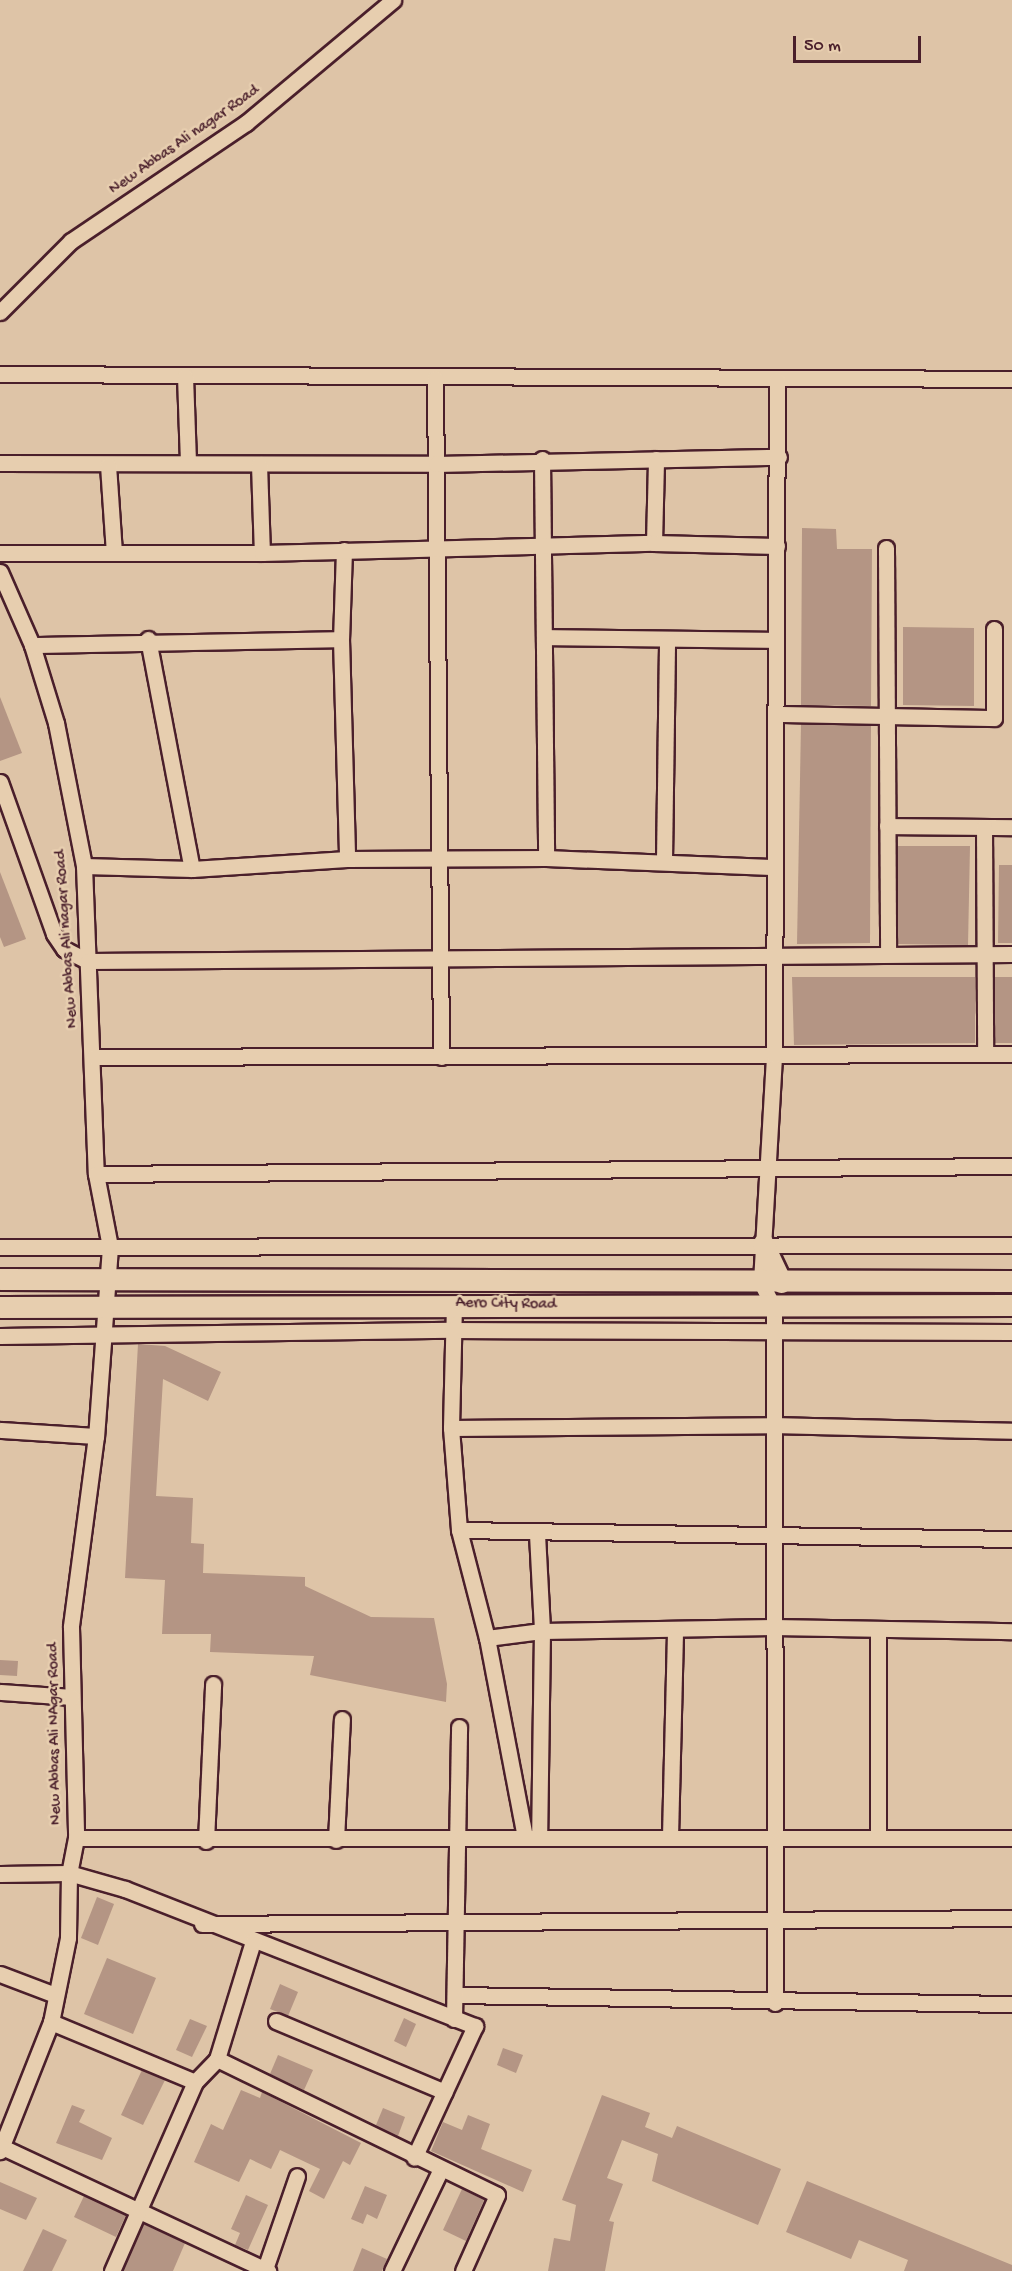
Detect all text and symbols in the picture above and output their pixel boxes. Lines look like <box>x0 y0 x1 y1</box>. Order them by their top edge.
scale bar <box>796 24 924 62</box>
text: 50 m <box>804 36 841 57</box>
street label: New Abbas Ali nagar Road <box>106 82 264 200</box>
street label: New Abbas Ali nagar Road <box>52 849 84 1029</box>
street label: Aero City Road <box>455 1295 557 1315</box>
street label: New Abbas Ali NAgar Road <box>45 1643 67 1825</box>

